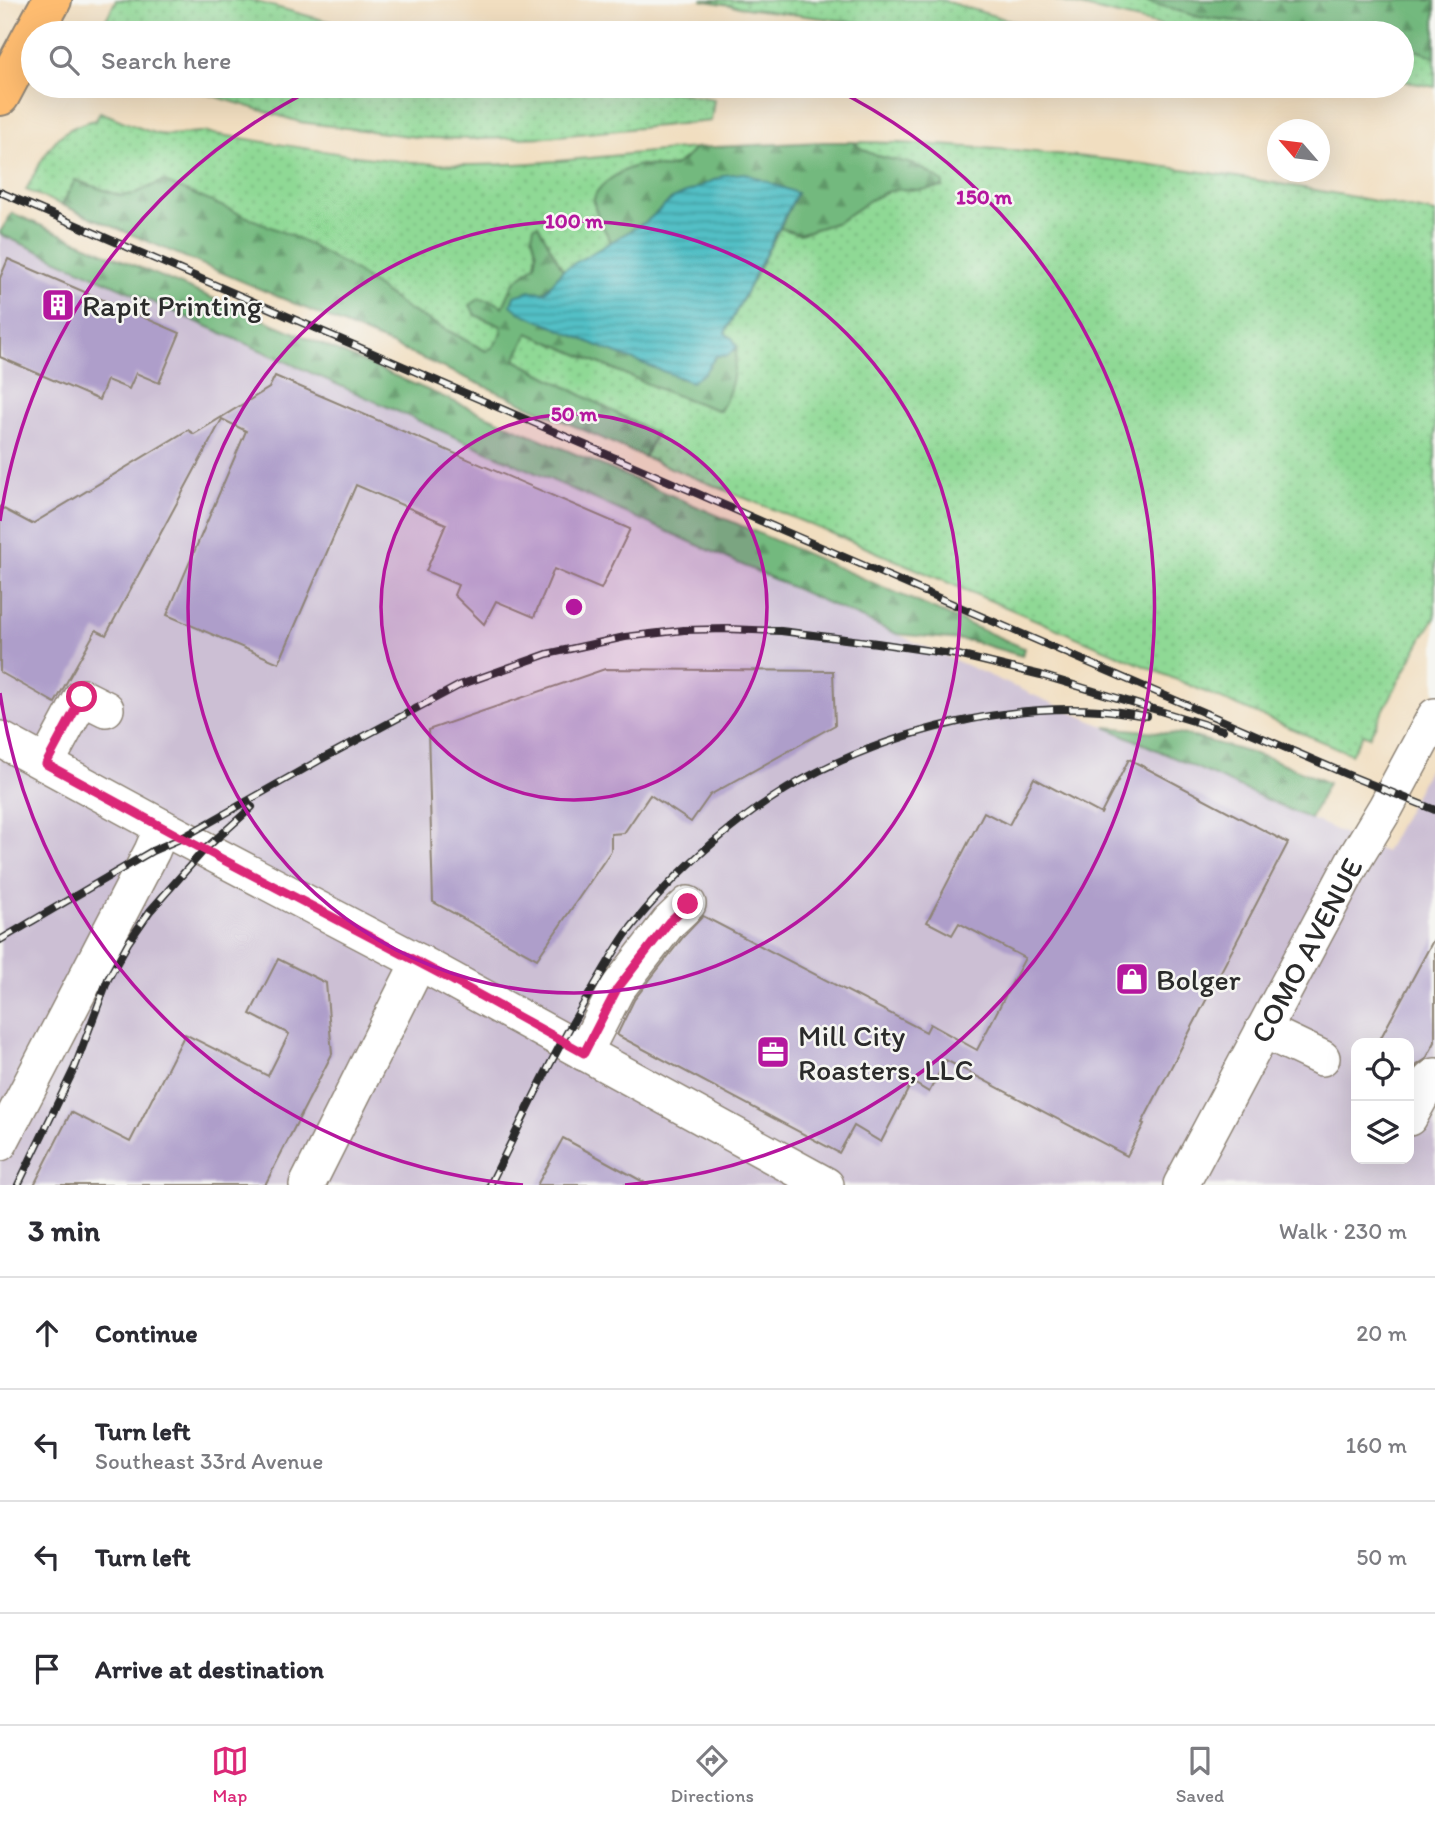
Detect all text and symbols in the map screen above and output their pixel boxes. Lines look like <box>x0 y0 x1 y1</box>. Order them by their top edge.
search box <box>21 21 1414 98</box>
icon: search <box>45 41 83 79</box>
text: Search here <box>101 44 231 76</box>
north arrow <box>1267 119 1330 182</box>
text: 150 m <box>956 184 1012 209</box>
text: 100 m <box>545 208 603 233</box>
building icon: Rapit Printing <box>39 286 77 324</box>
place label: Rapit Printing <box>82 287 263 324</box>
text: 50 m <box>551 401 598 426</box>
centre of rings <box>562 595 586 619</box>
route start <box>66 681 97 712</box>
street label: COMO AVENUE <box>1242 852 1370 1049</box>
route end <box>672 888 703 919</box>
shop icon: Bolger <box>1113 960 1151 998</box>
place label: Bolger <box>1156 961 1241 998</box>
place label: Mill City Roasters, LLC <box>798 1017 974 1088</box>
office icon: Mill City Roasters, LLC <box>754 1033 792 1071</box>
map controls <box>1351 1038 1414 1164</box>
button: locate <box>1351 1038 1414 1101</box>
button: layers <box>1351 1101 1414 1164</box>
text: 3 min <box>28 1212 100 1249</box>
text: Walk · 230 m <box>1279 1217 1407 1245</box>
icon: ahead <box>28 1314 66 1352</box>
text: Continue <box>95 1317 198 1349</box>
text: 20 m <box>1356 1319 1407 1347</box>
text: Turn left <box>95 1415 191 1447</box>
icon: left <box>28 1426 66 1464</box>
text: 160 m <box>1345 1431 1407 1459</box>
text: Southeast 33rd Avenue <box>95 1447 323 1475</box>
icon: left <box>28 1538 66 1576</box>
text: Turn left <box>95 1541 191 1573</box>
text: 50 m <box>1356 1543 1407 1571</box>
icon: arrive <box>28 1650 66 1688</box>
text: Arrive at destination <box>95 1653 324 1685</box>
tab: Map <box>211 1742 249 1807</box>
tab: Directions <box>670 1742 754 1807</box>
tab: Saved <box>1176 1742 1224 1807</box>

